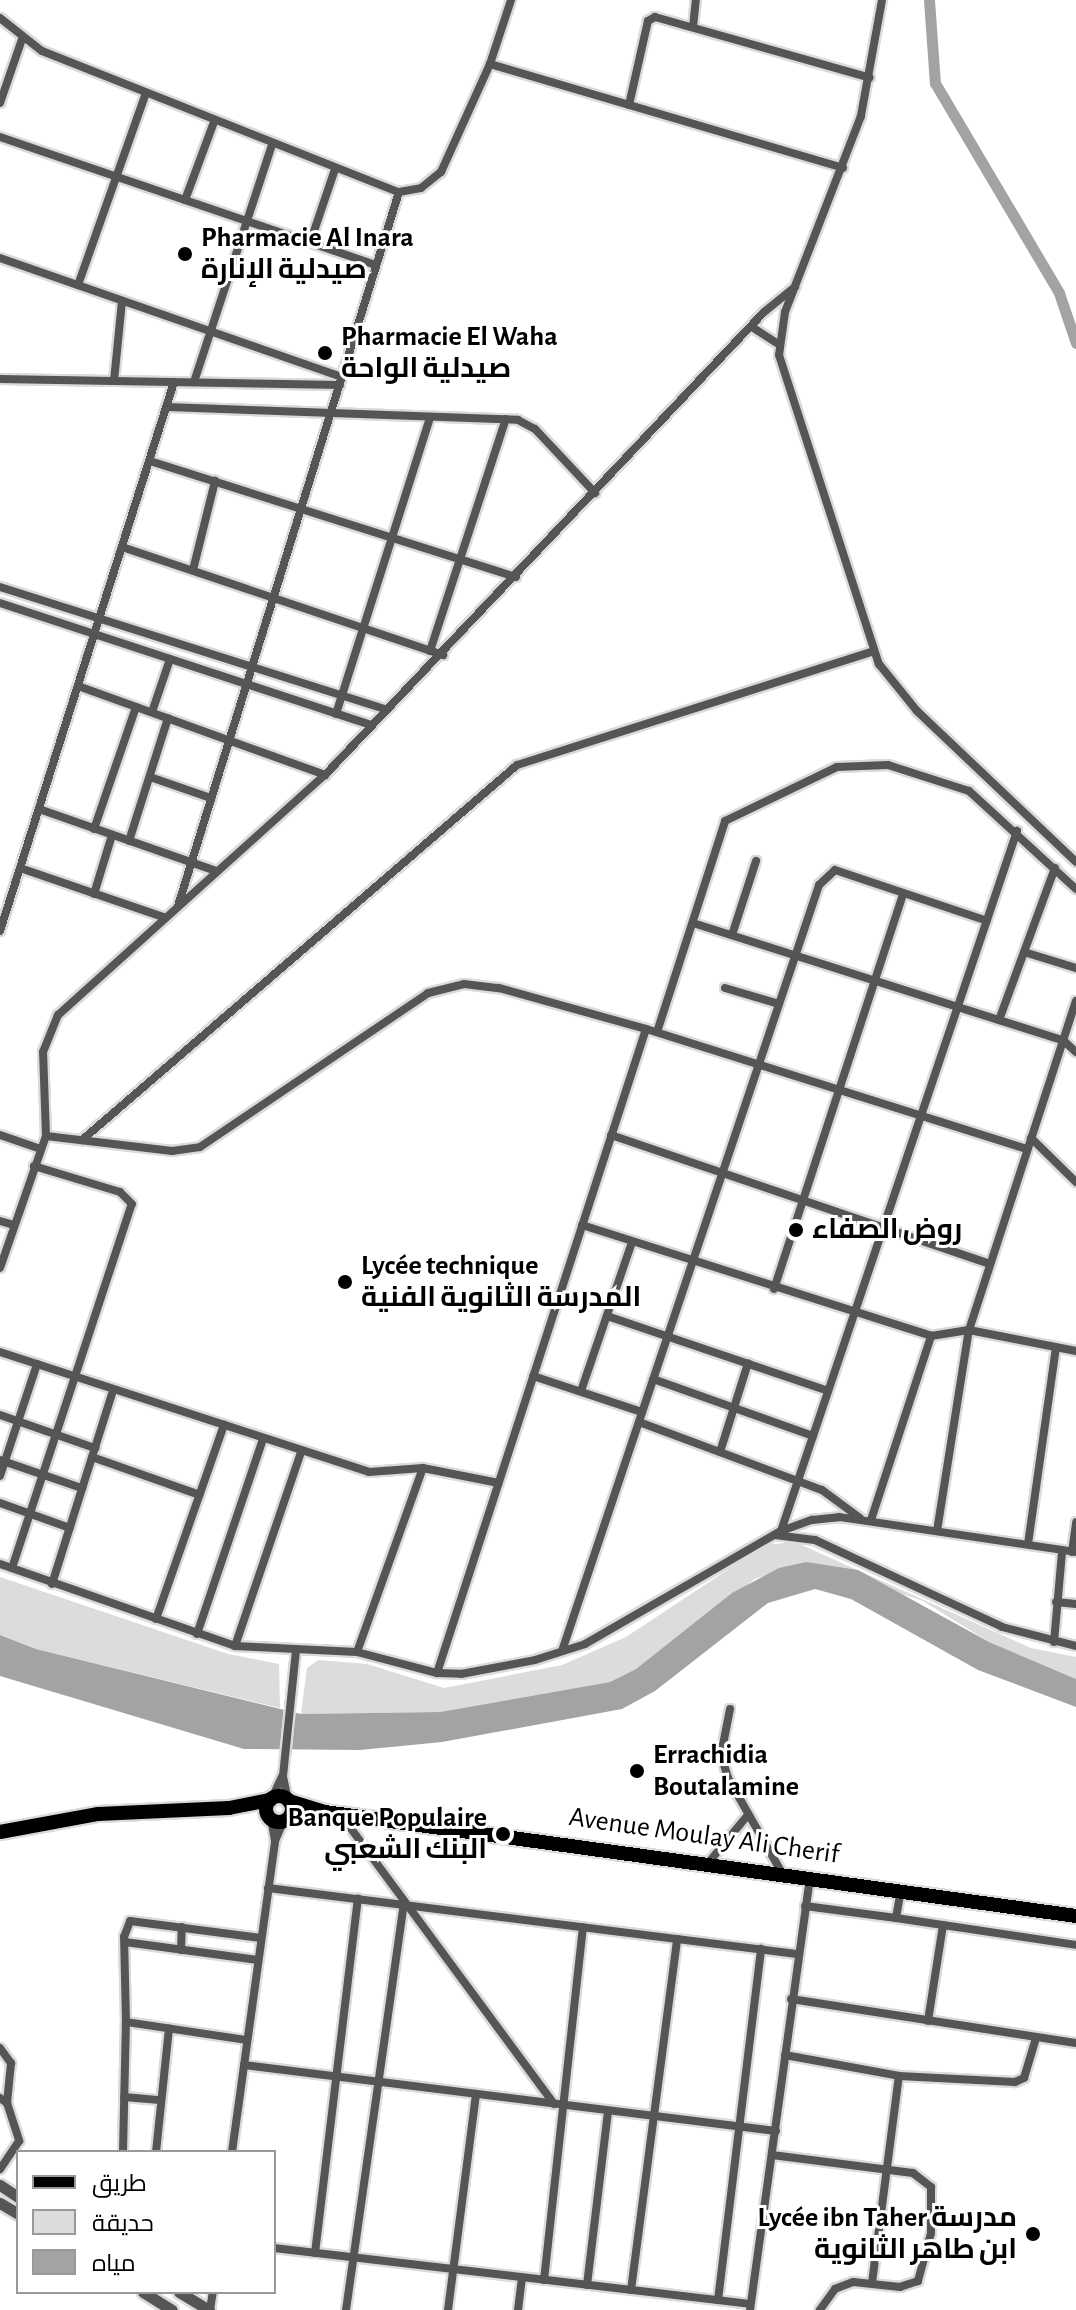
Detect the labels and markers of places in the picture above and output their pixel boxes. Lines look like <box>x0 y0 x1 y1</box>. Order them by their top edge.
place label: Pharmacie Al Inara صيدلية الإنارة <box>201 221 414 287</box>
marker: Pharmacie Al Inara صيدلية الإنارة <box>176 245 194 263</box>
place label: Pharmacie El Waha صيدلية الواحة <box>341 320 558 386</box>
marker: Pharmacie El Waha صيدلية الواحة <box>316 344 334 362</box>
place label: روض الصفاء <box>812 1213 962 1247</box>
marker: روض الصفاء <box>787 1221 805 1239</box>
place label: Lycée technique المدرسة الثانوية الفنية <box>361 1249 641 1315</box>
marker: Lycée technique المدرسة الثانوية الفنية <box>336 1273 354 1291</box>
place label: Errachidia Boutalamine <box>653 1738 799 1804</box>
marker: Errachidia Boutalamine <box>628 1762 646 1780</box>
place label: Banque Populaire البنك الشعبي <box>287 1801 487 1867</box>
marker: Banque Populaire البنك الشعبي <box>494 1825 512 1843</box>
place label: Lycée ibn Taher مدرسة ابن طاهر الثانوية <box>758 2201 1017 2267</box>
marker: Lycée ibn Taher مدرسة ابن طاهر الثانوية <box>1024 2225 1042 2243</box>

